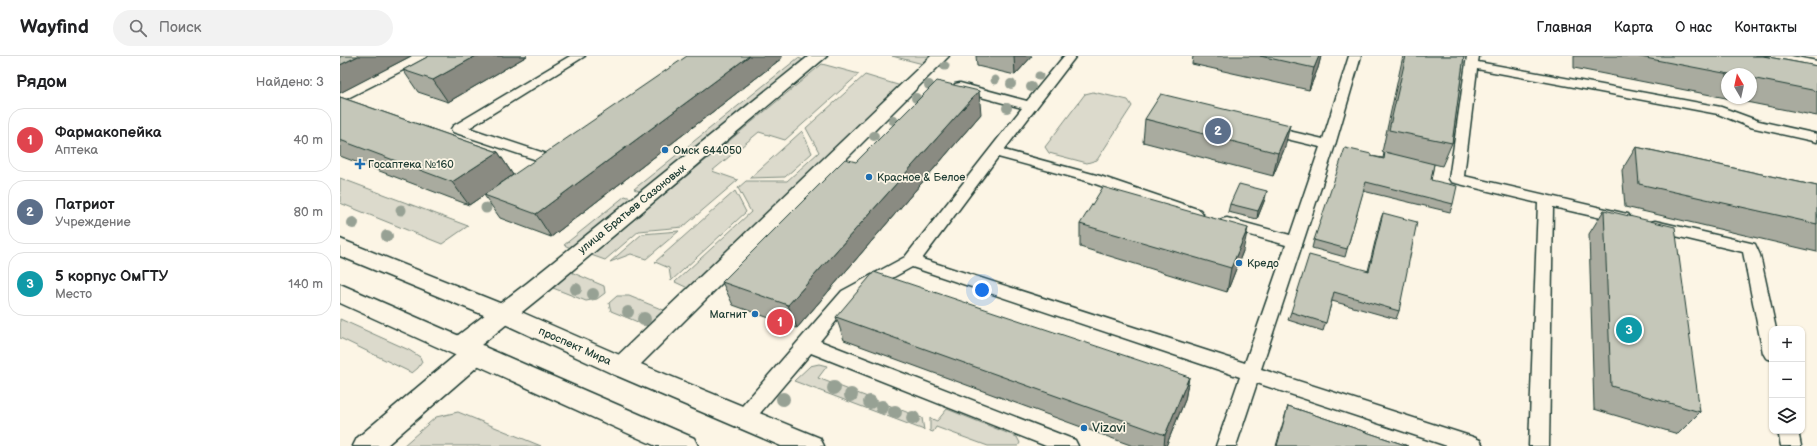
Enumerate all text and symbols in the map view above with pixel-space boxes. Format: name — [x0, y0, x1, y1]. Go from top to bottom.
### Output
search box — [113, 10, 393, 46]
text: Wayfind — [20, 16, 89, 39]
icon: search — [127, 17, 149, 39]
text: Поиск — [159, 18, 202, 37]
text: Главная — [1537, 19, 1592, 36]
text: Карта — [1614, 19, 1653, 36]
text: О нас — [1675, 19, 1712, 36]
text: Контакты — [1734, 19, 1797, 36]
north arrow — [1721, 68, 1757, 104]
text: Рядом — [16, 72, 67, 92]
text: Найдено: 3 — [256, 74, 324, 90]
pin: 2 — [1205, 116, 1231, 146]
text: Фармакопейка — [55, 123, 162, 142]
text: 1 — [27, 132, 33, 148]
text: 40 m — [293, 132, 323, 148]
text: Аптека — [55, 142, 98, 158]
place label: Омск 644050 — [673, 144, 742, 157]
marker: Омск 644050 — [660, 145, 670, 155]
place label: Госаптека №160 — [368, 158, 454, 171]
marker: Госаптека №160 — [355, 159, 365, 169]
street label: улица Братьев Сазоновых — [576, 162, 688, 256]
place label: Красное & Белое — [877, 171, 965, 184]
marker: Красное & Белое — [864, 172, 874, 182]
text: Патриот — [55, 195, 115, 214]
text: 2 — [26, 204, 34, 220]
text: 80 m — [294, 204, 323, 220]
text: Учреждение — [55, 214, 131, 230]
place label: Кредо — [1247, 257, 1279, 270]
marker: Кредо — [1234, 258, 1244, 268]
text: 5 корпус ОмГТУ — [55, 267, 168, 286]
text: 3 — [26, 276, 34, 292]
text: 140 m — [288, 276, 323, 292]
your location — [972, 280, 992, 300]
text: Место — [55, 286, 92, 302]
pin: 1 — [767, 307, 793, 337]
place label: Магнит — [710, 308, 747, 321]
marker: Магнит — [750, 309, 760, 319]
pin: 3 — [1616, 315, 1642, 345]
street label: проспект Мира — [537, 324, 614, 368]
map controls — [1769, 326, 1805, 434]
button: + — [1769, 326, 1805, 362]
button: − — [1769, 362, 1805, 398]
button: layers — [1769, 398, 1805, 434]
place label: Vizavi — [1092, 420, 1126, 436]
marker: Vizavi — [1079, 423, 1089, 433]

